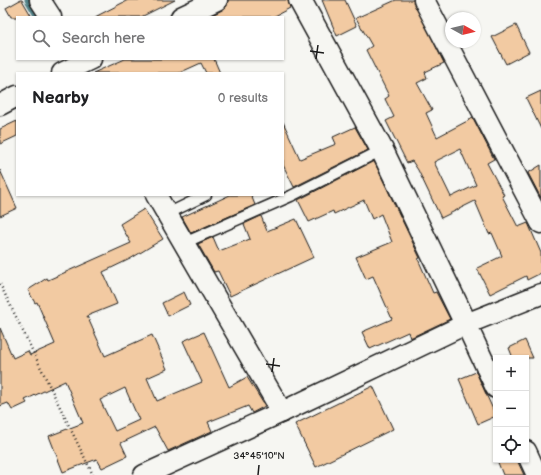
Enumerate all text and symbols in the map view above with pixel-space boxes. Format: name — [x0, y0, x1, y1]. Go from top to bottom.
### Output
north arrow — [445, 12, 481, 48]
search box — [16, 16, 284, 60]
icon: search — [30, 27, 52, 49]
text: Search here — [62, 29, 145, 48]
text: Nearby — [32, 88, 89, 108]
text: 0 results — [218, 90, 268, 106]
map controls — [493, 355, 529, 463]
button: + — [493, 355, 529, 391]
button: − — [493, 391, 529, 427]
button: locate — [493, 427, 529, 463]
text: 34°45'10"N — [233, 450, 285, 462]

